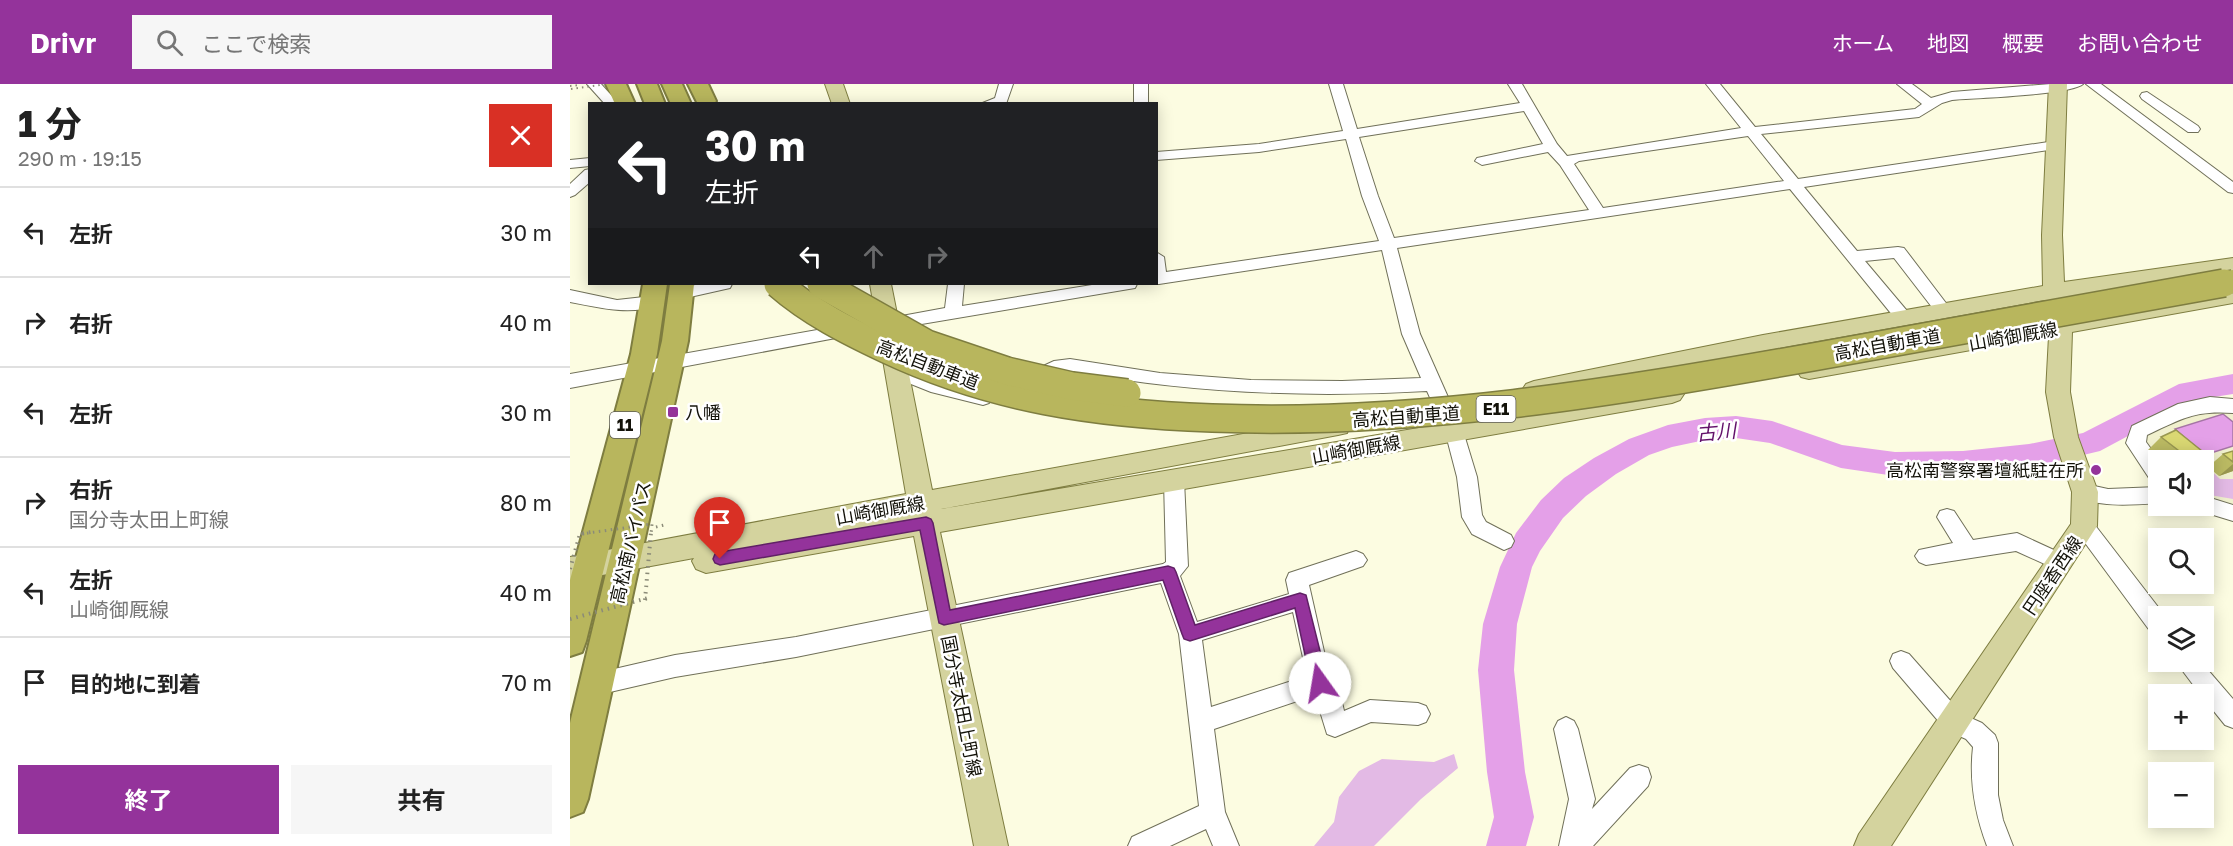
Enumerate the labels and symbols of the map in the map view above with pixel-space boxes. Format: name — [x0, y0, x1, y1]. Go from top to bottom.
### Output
street label: 山崎御厩線 — [1967, 317, 2059, 355]
street label: 高松自動車道 — [1832, 324, 1942, 364]
street label: 高松自動車道 — [874, 334, 982, 394]
road number: E11 — [1476, 396, 1516, 422]
place label: 八幡 — [685, 401, 721, 423]
street label: 高松自動車道 — [1351, 401, 1461, 431]
marker: 八幡 — [666, 405, 680, 419]
road number: 11 — [610, 412, 640, 438]
water label: 古川 — [1695, 417, 1739, 445]
street label: 山崎御厩線 — [1310, 430, 1402, 468]
place label: 高松南警察署壇紙駐在所 — [1886, 459, 2084, 481]
marker: 高松南警察署壇紙駐在所 — [2089, 463, 2103, 477]
street label: 高松南バイパス — [605, 478, 655, 606]
street label: 山崎御厩線 — [834, 491, 926, 529]
pin — [694, 497, 745, 559]
street label: 円座香西線 — [2018, 532, 2086, 618]
street label: 国分寺太田上町線 — [937, 633, 987, 779]
position arrow — [1288, 651, 1352, 715]

